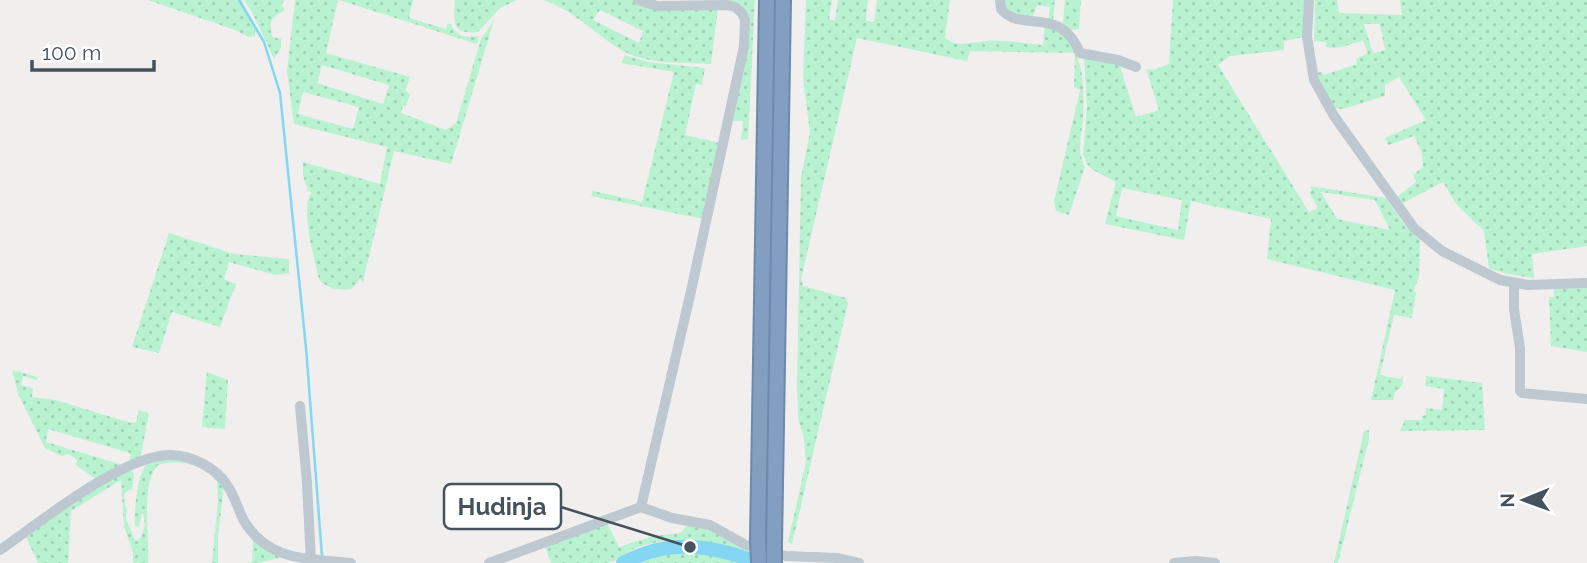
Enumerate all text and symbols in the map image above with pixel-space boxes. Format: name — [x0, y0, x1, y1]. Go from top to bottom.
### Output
scale bar — [32, 28, 154, 72]
text: 100 m — [42, 40, 101, 65]
north arrow — [1489, 465, 1559, 535]
callout: Hudinja — [444, 484, 561, 529]
text: Hudinja — [458, 492, 547, 521]
text: N — [1496, 493, 1518, 508]

